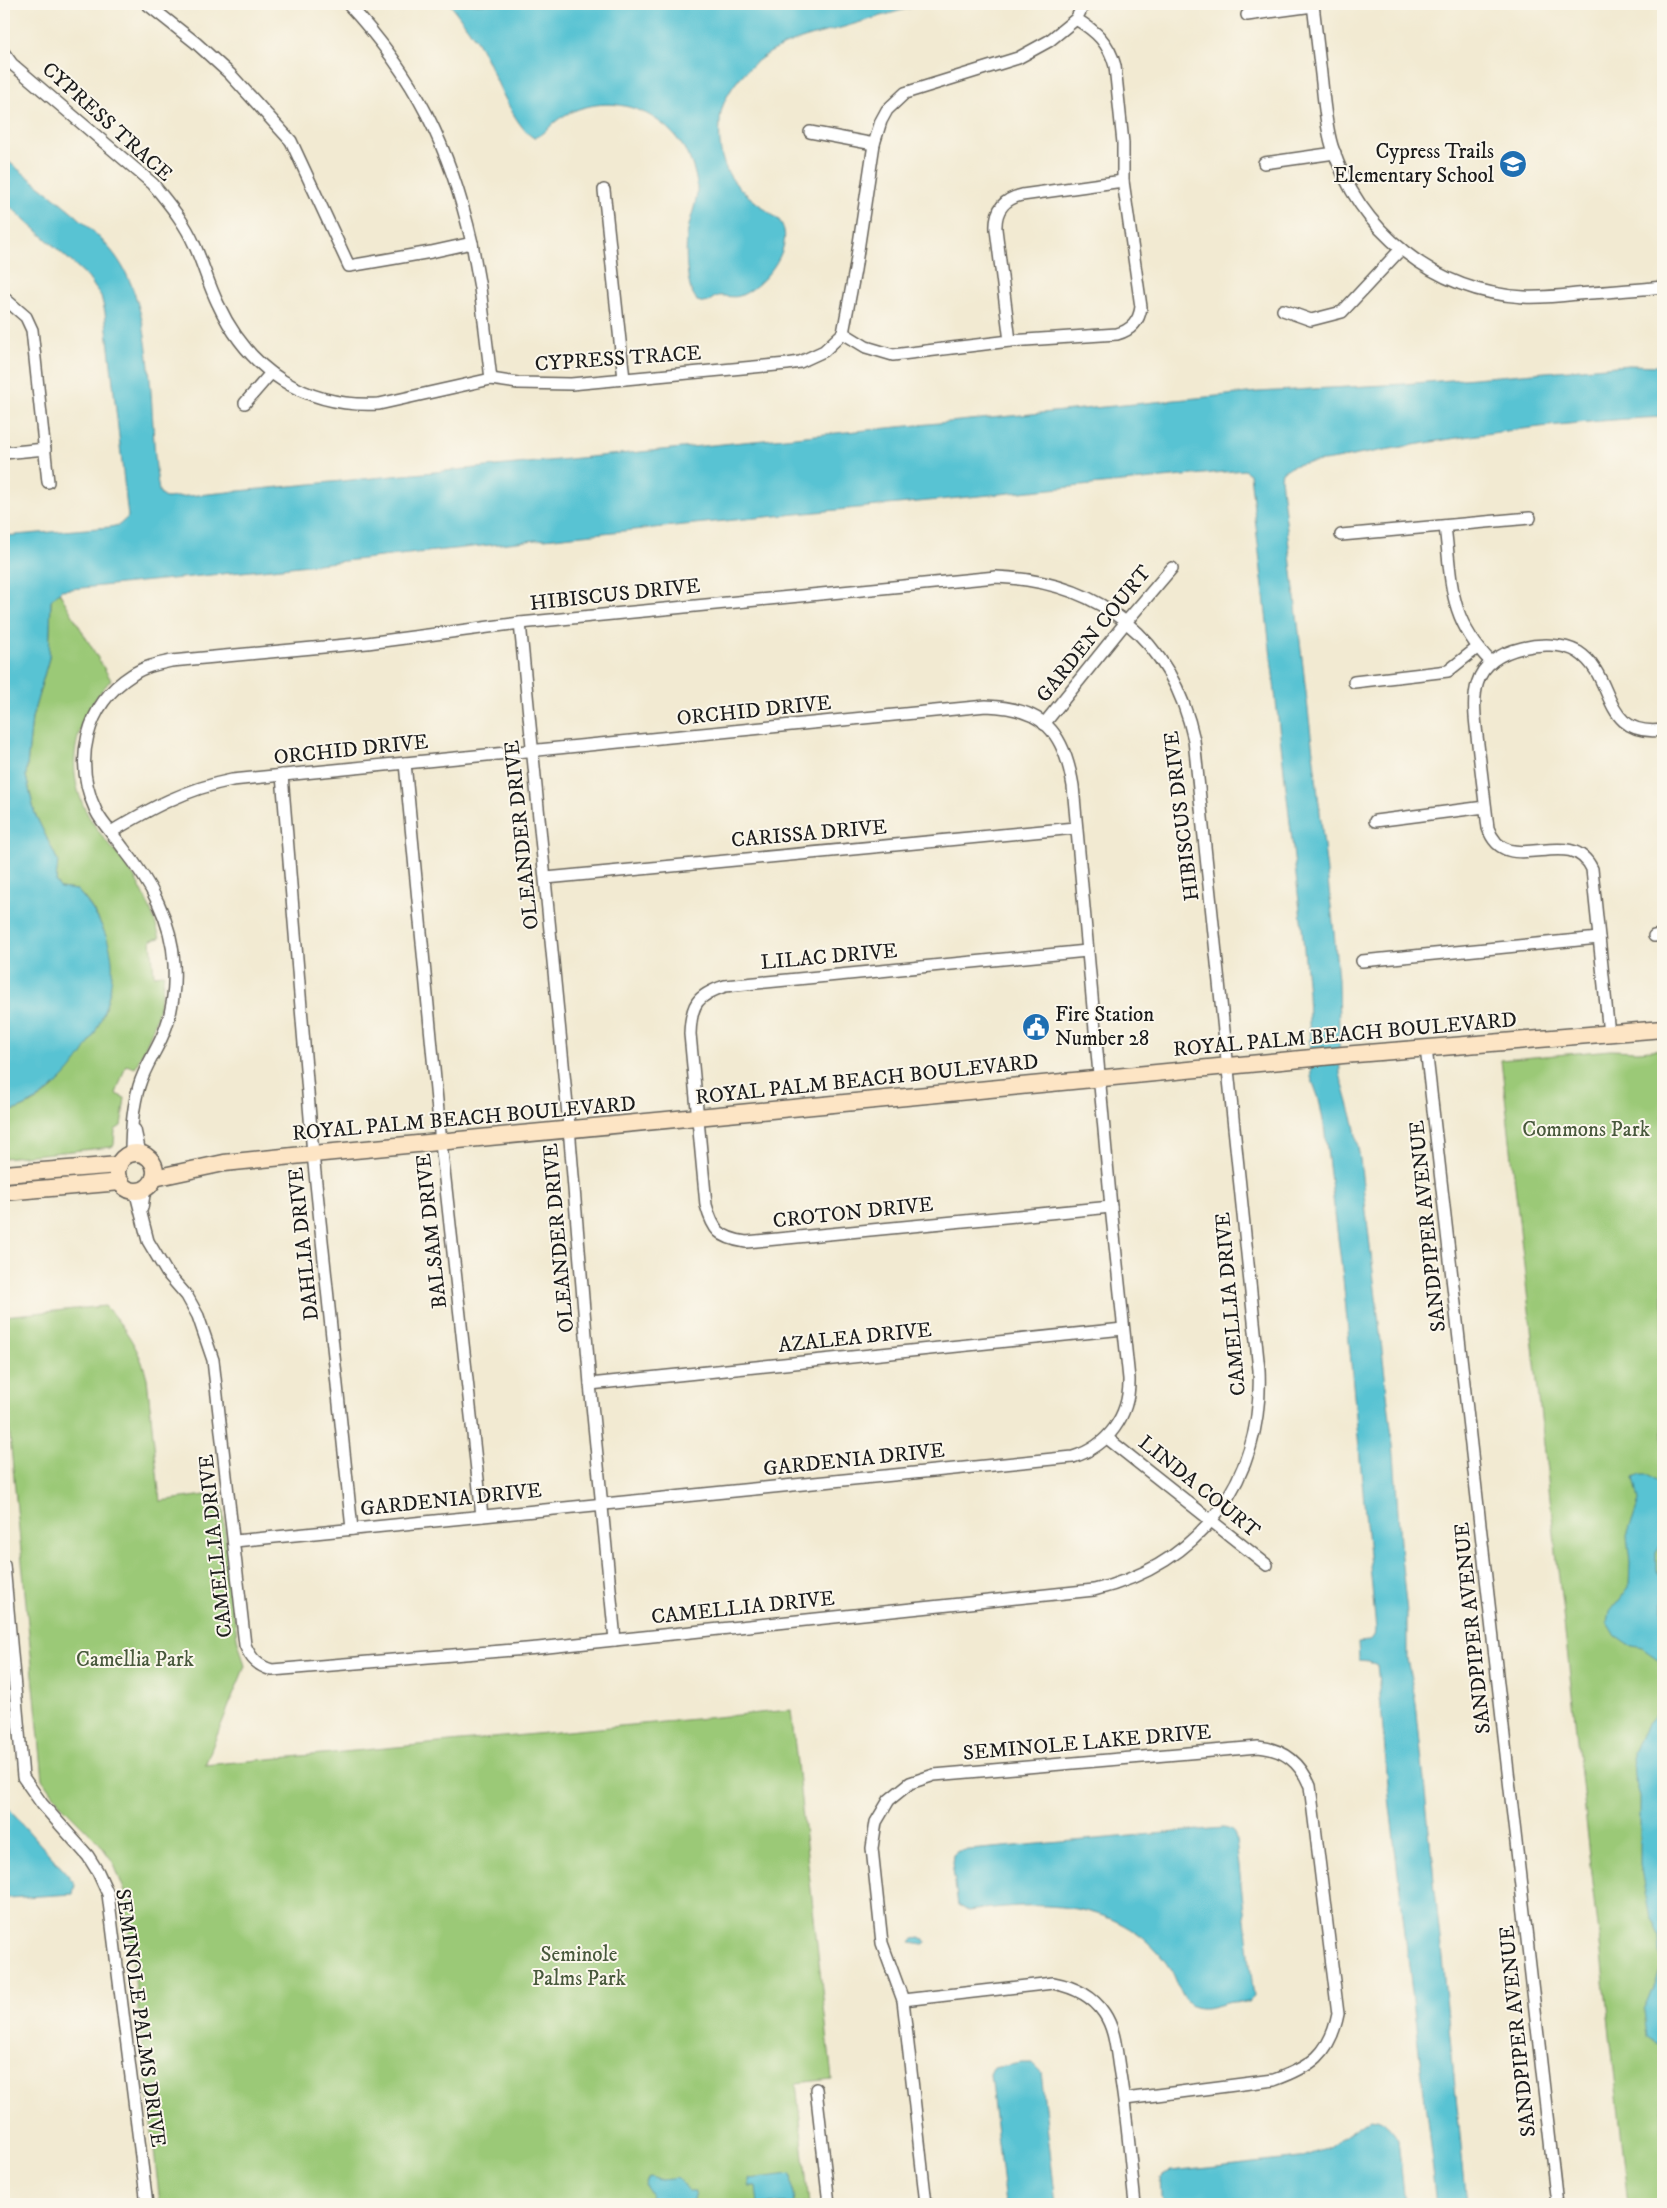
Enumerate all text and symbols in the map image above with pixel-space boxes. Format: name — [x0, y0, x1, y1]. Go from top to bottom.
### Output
street label: CYPRESS TRACE — [36, 57, 178, 188]
place label: Cypress Trails Elementary School — [1333, 139, 1495, 189]
school or university icon: Cypress Trails Elementary School — [1498, 149, 1528, 179]
street label: CYPRESS TRACE — [534, 340, 702, 378]
street label: GARDEN COURT — [1031, 560, 1157, 708]
street label: HIBISCUS DRIVE — [529, 573, 702, 617]
street label: ORCHID DRIVE — [676, 690, 833, 732]
street label: ORCHID DRIVE — [273, 729, 430, 771]
street label: HIBISCUS DRIVE — [1159, 729, 1205, 903]
street label: OLEANDER DRIVE — [499, 739, 545, 931]
street label: CARISSA DRIVE — [730, 814, 888, 854]
street label: LILAC DRIVE — [760, 938, 899, 976]
place label: Fire Station Number 28 — [1055, 1002, 1154, 1052]
street label: ROYAL PALM BEACH BOULEVARD — [1172, 1007, 1518, 1063]
public building icon: Fire Station Number 28 — [1021, 1012, 1051, 1042]
street label: ROYAL PALM BEACH BOULEVARD — [694, 1049, 1040, 1111]
street label: ROYAL PALM BEACH BOULEVARD — [291, 1091, 637, 1147]
park label: Commons Park — [1522, 1117, 1650, 1143]
street label: SANDPIPER AVENUE — [1404, 1119, 1452, 1333]
street label: OLEANDER DRIVE — [538, 1142, 580, 1334]
street label: BALSAM DRIVE — [411, 1152, 453, 1310]
street label: DAHLIA DRIVE — [283, 1166, 325, 1322]
street label: CROTON DRIVE — [772, 1192, 935, 1234]
street label: CAMELLIA DRIVE — [1210, 1211, 1252, 1397]
street label: AZALEA DRIVE — [777, 1317, 933, 1359]
street label: LINDA COURT — [1133, 1430, 1265, 1544]
street label: GARDENIA DRIVE — [762, 1438, 946, 1482]
street label: CAMELLIA DRIVE — [193, 1453, 239, 1639]
street label: GARDENIA DRIVE — [359, 1478, 543, 1522]
street label: SANDPIPER AVENUE — [1449, 1521, 1497, 1735]
street label: CAMELLIA DRIVE — [650, 1585, 836, 1631]
park label: Camellia Park — [76, 1647, 195, 1673]
street label: SEMINOLE LAKE DRIVE — [962, 1719, 1212, 1767]
street label: SEMINOLE PALMS DRIVE — [109, 1887, 171, 2149]
street label: SANDPIPER AVENUE — [1494, 1924, 1542, 2138]
park label: Seminole Palms Park — [532, 1942, 627, 1992]

